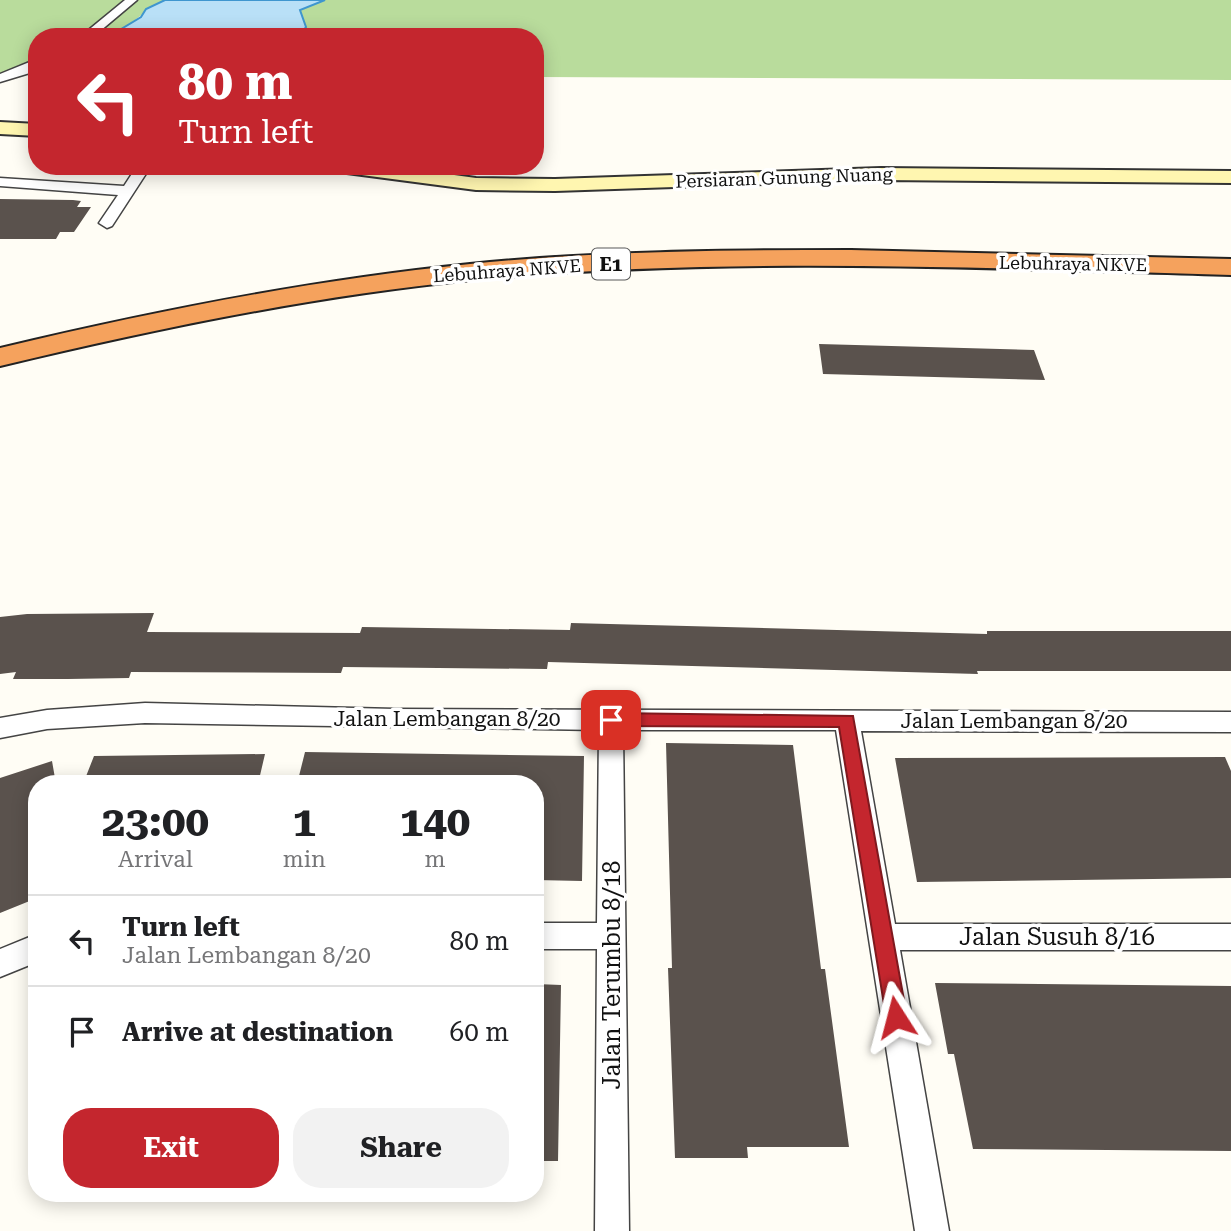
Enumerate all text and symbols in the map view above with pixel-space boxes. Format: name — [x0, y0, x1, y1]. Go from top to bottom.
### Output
text: 80 m — [178, 54, 293, 111]
icon: left — [63, 56, 154, 147]
text: Turn left — [178, 113, 313, 151]
street label: Persiaran Gunung Nuang — [675, 163, 894, 192]
road number: E1 — [592, 248, 630, 280]
street label: Lebuhraya NKVE — [999, 252, 1147, 275]
street label: Lebuhraya NKVE — [432, 255, 582, 286]
pin — [581, 690, 641, 750]
icon: arrive — [592, 701, 630, 739]
street label: Jalan Lembangan 8/20 — [333, 707, 561, 731]
street label: Jalan Lembangan 8/20 — [900, 709, 1128, 733]
text: 23:00 — [102, 797, 209, 846]
text: 1 — [293, 797, 316, 846]
text: 140 — [400, 797, 470, 846]
text: Arrival — [118, 846, 193, 873]
text: min — [283, 846, 326, 873]
text: m — [424, 846, 445, 873]
street label: Jalan Terumbu 8/18 — [598, 861, 626, 1089]
text: Turn left — [122, 912, 240, 942]
icon: left — [63, 922, 101, 960]
street label: Jalan Susuh 8/16 — [959, 923, 1155, 951]
text: 80 m — [450, 926, 509, 956]
text: Jalan Lembangan 8/20 — [122, 942, 371, 969]
position arrow — [859, 980, 933, 1054]
icon: arrive — [63, 1013, 101, 1051]
text: Arrive at destination — [122, 1017, 393, 1047]
text: 60 m — [450, 1017, 509, 1047]
button: Exit — [63, 1108, 279, 1188]
button: Share — [293, 1108, 509, 1188]

